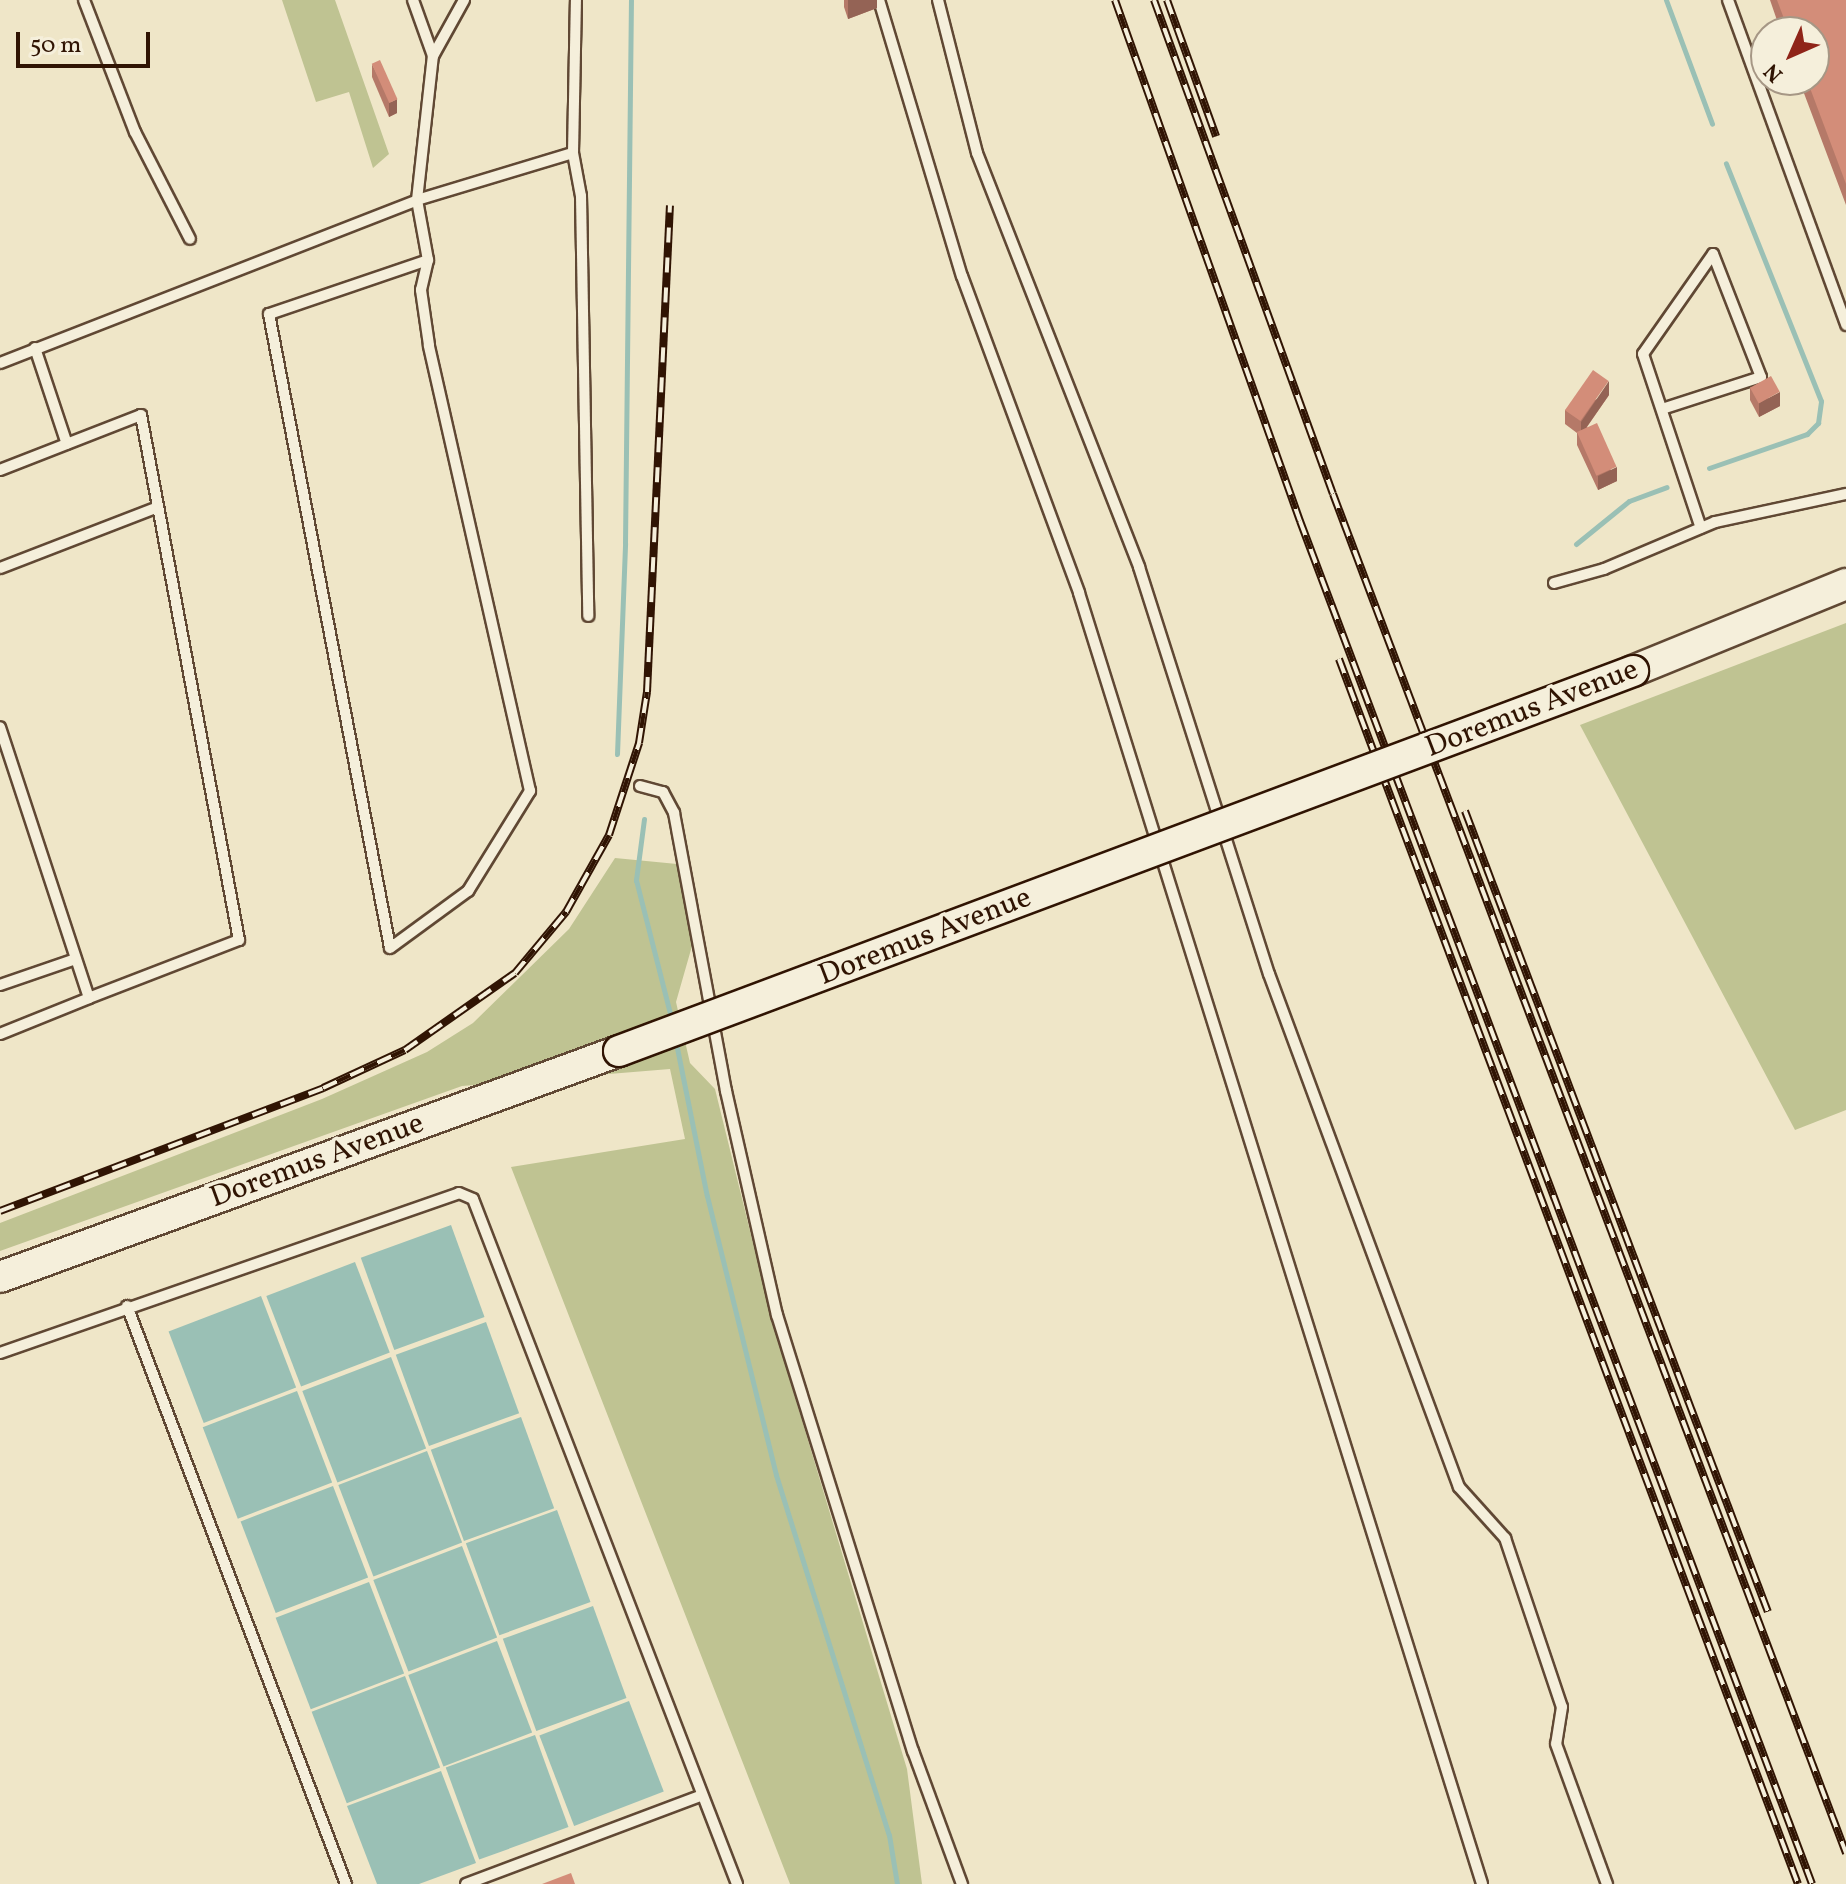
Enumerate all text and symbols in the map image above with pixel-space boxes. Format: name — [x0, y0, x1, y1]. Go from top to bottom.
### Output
scale bar — [20, 16, 154, 66]
north arrow — [1750, 16, 1830, 96]
text: 50 m — [30, 29, 82, 63]
text: N — [1757, 55, 1791, 89]
street label: Doremus Avenue — [1420, 652, 1644, 766]
street label: Doremus Avenue — [813, 880, 1037, 994]
street label: Doremus Avenue — [205, 1106, 429, 1216]

